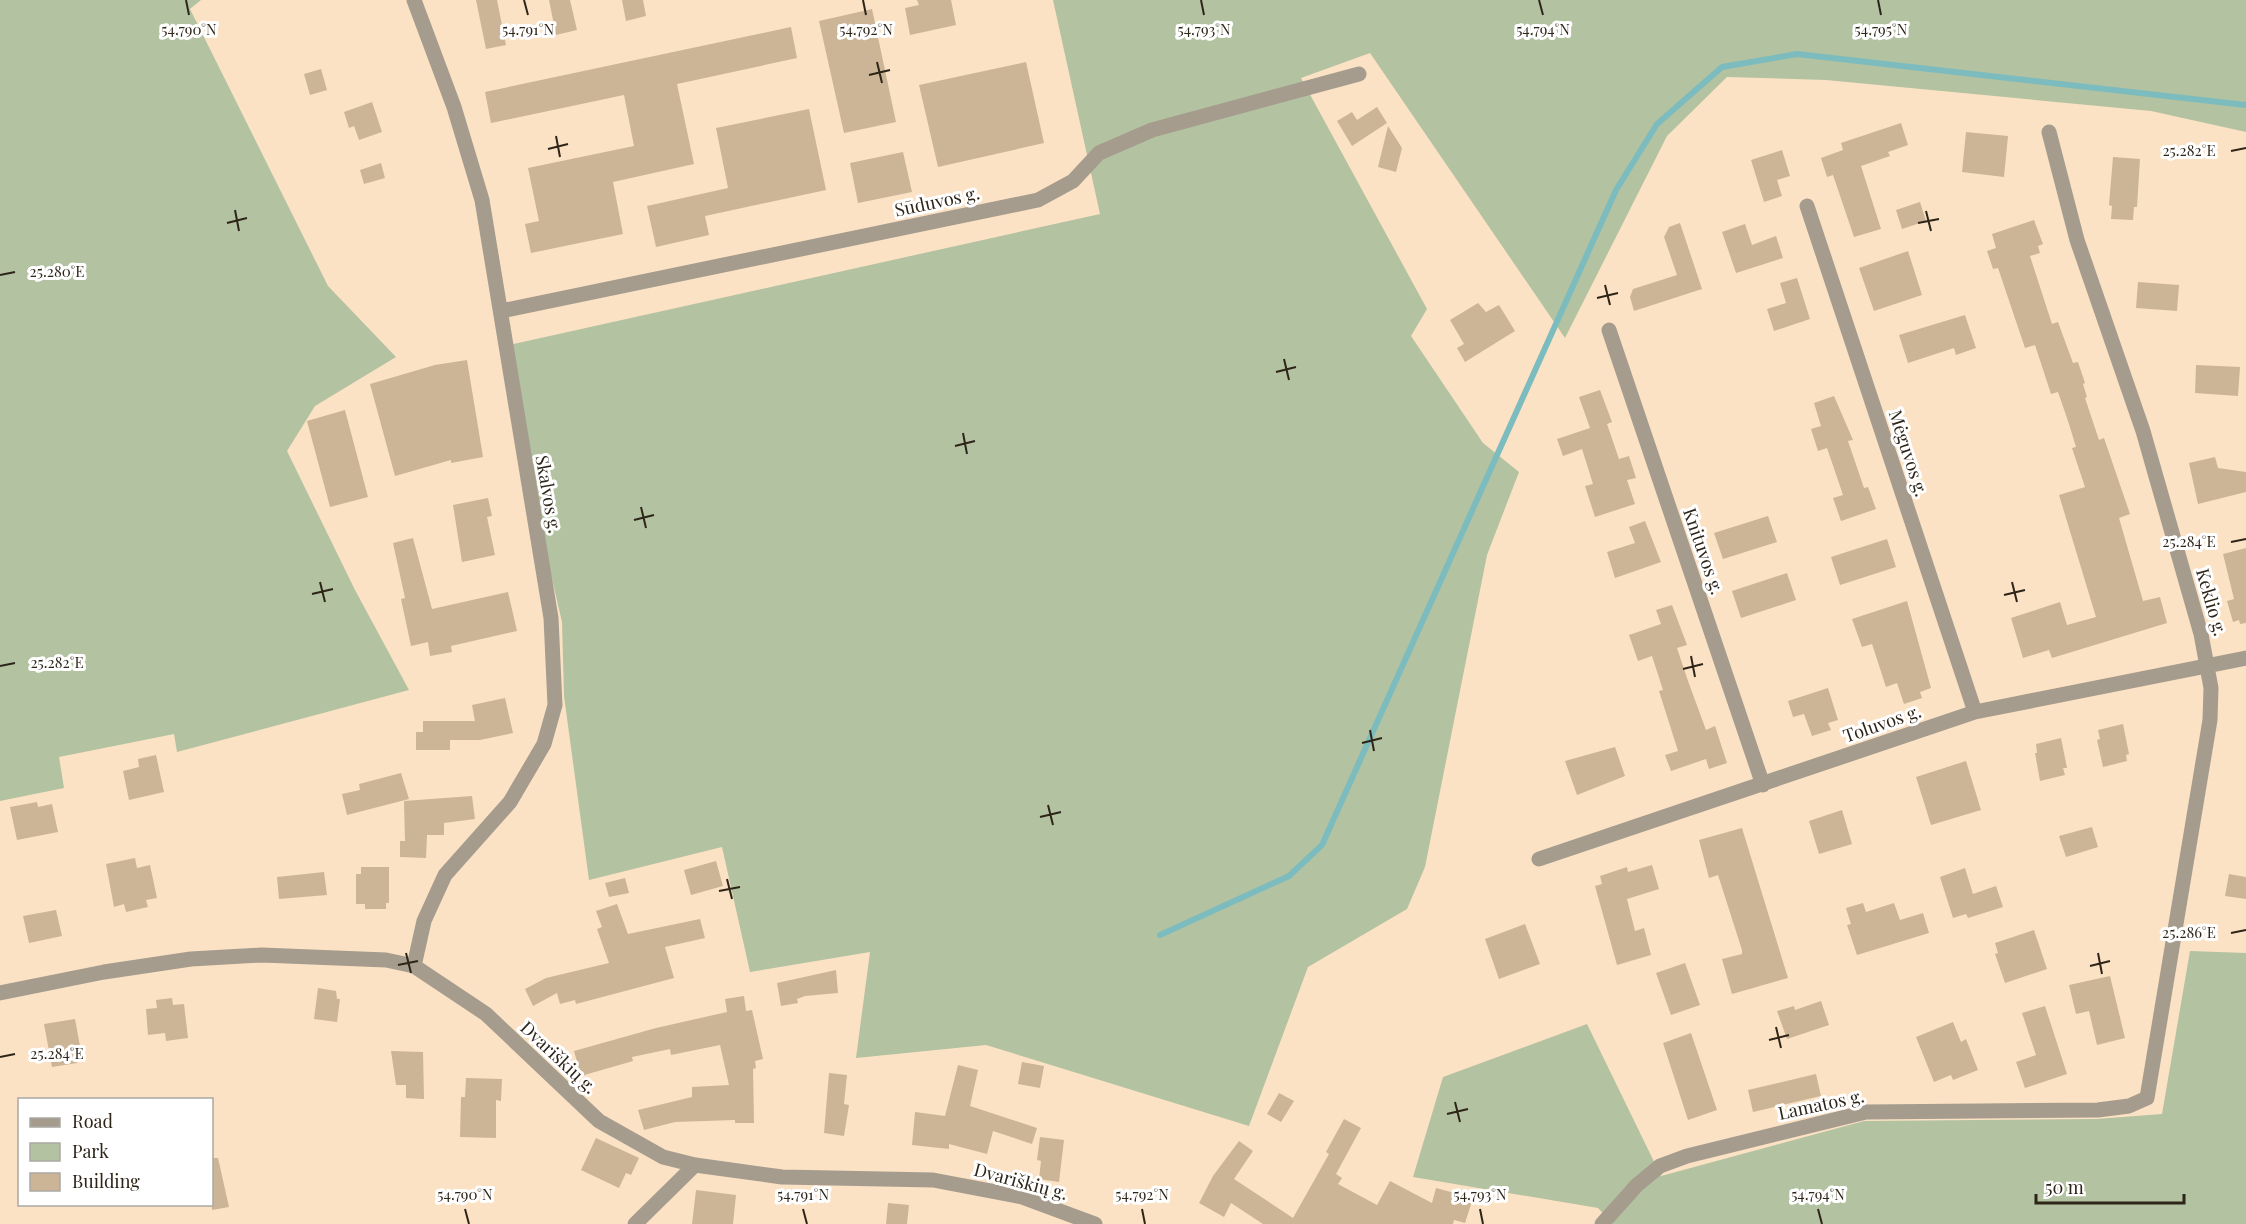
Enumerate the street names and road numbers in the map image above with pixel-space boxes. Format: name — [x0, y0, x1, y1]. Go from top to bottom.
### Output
street label: Sūduvos g. — [892, 180, 982, 222]
street label: Mėguvos g. — [1884, 407, 1934, 499]
street label: Skalvos g. — [530, 453, 568, 535]
street label: Knituvos g. — [1678, 505, 1730, 597]
street label: Keklio g. — [2191, 565, 2233, 639]
street label: Toluvos g. — [1840, 699, 1924, 747]
street label: Dvariškių g. — [516, 1015, 602, 1099]
street label: Lamatos g. — [1776, 1083, 1866, 1125]
street label: Dvariškių g. — [971, 1157, 1071, 1205]

